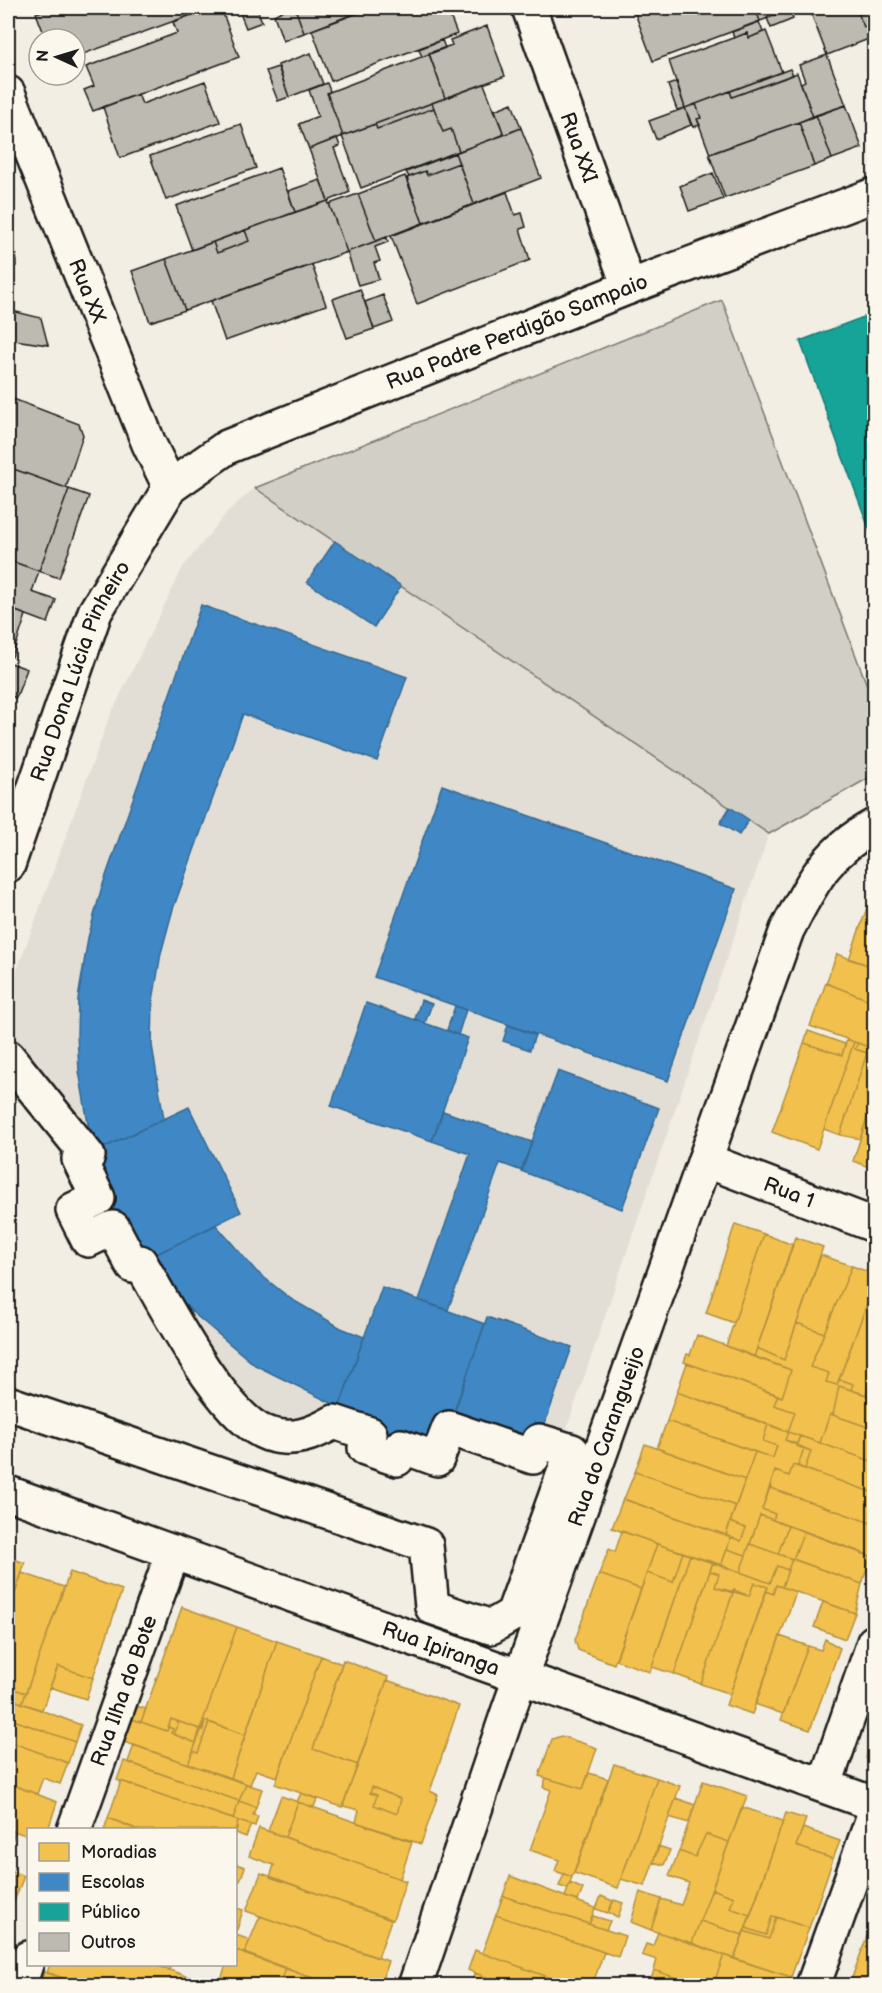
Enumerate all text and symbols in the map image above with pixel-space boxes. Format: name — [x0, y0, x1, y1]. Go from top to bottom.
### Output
north arrow — [27, 27, 87, 87]
text: N — [34, 49, 53, 63]
street label: Rua XXI — [554, 109, 603, 186]
street label: Rua XX — [63, 255, 111, 327]
street label: Rua Padre Perdigão Sampaio — [383, 269, 651, 395]
street label: Rua Dona Lúcia Pinheiro — [26, 557, 136, 785]
street label: Rua 1 — [760, 1172, 818, 1214]
street label: Rua do Carangueijo — [563, 1343, 650, 1530]
street label: Rua Ilha do Bote — [86, 1612, 163, 1770]
street label: Rua Ipiranga — [379, 1616, 503, 1681]
legend — [27, 1828, 237, 1966]
text: Moradias — [81, 1842, 157, 1863]
text: Escolas — [81, 1872, 145, 1893]
text: Público — [81, 1902, 140, 1923]
text: Outros — [81, 1932, 136, 1953]

